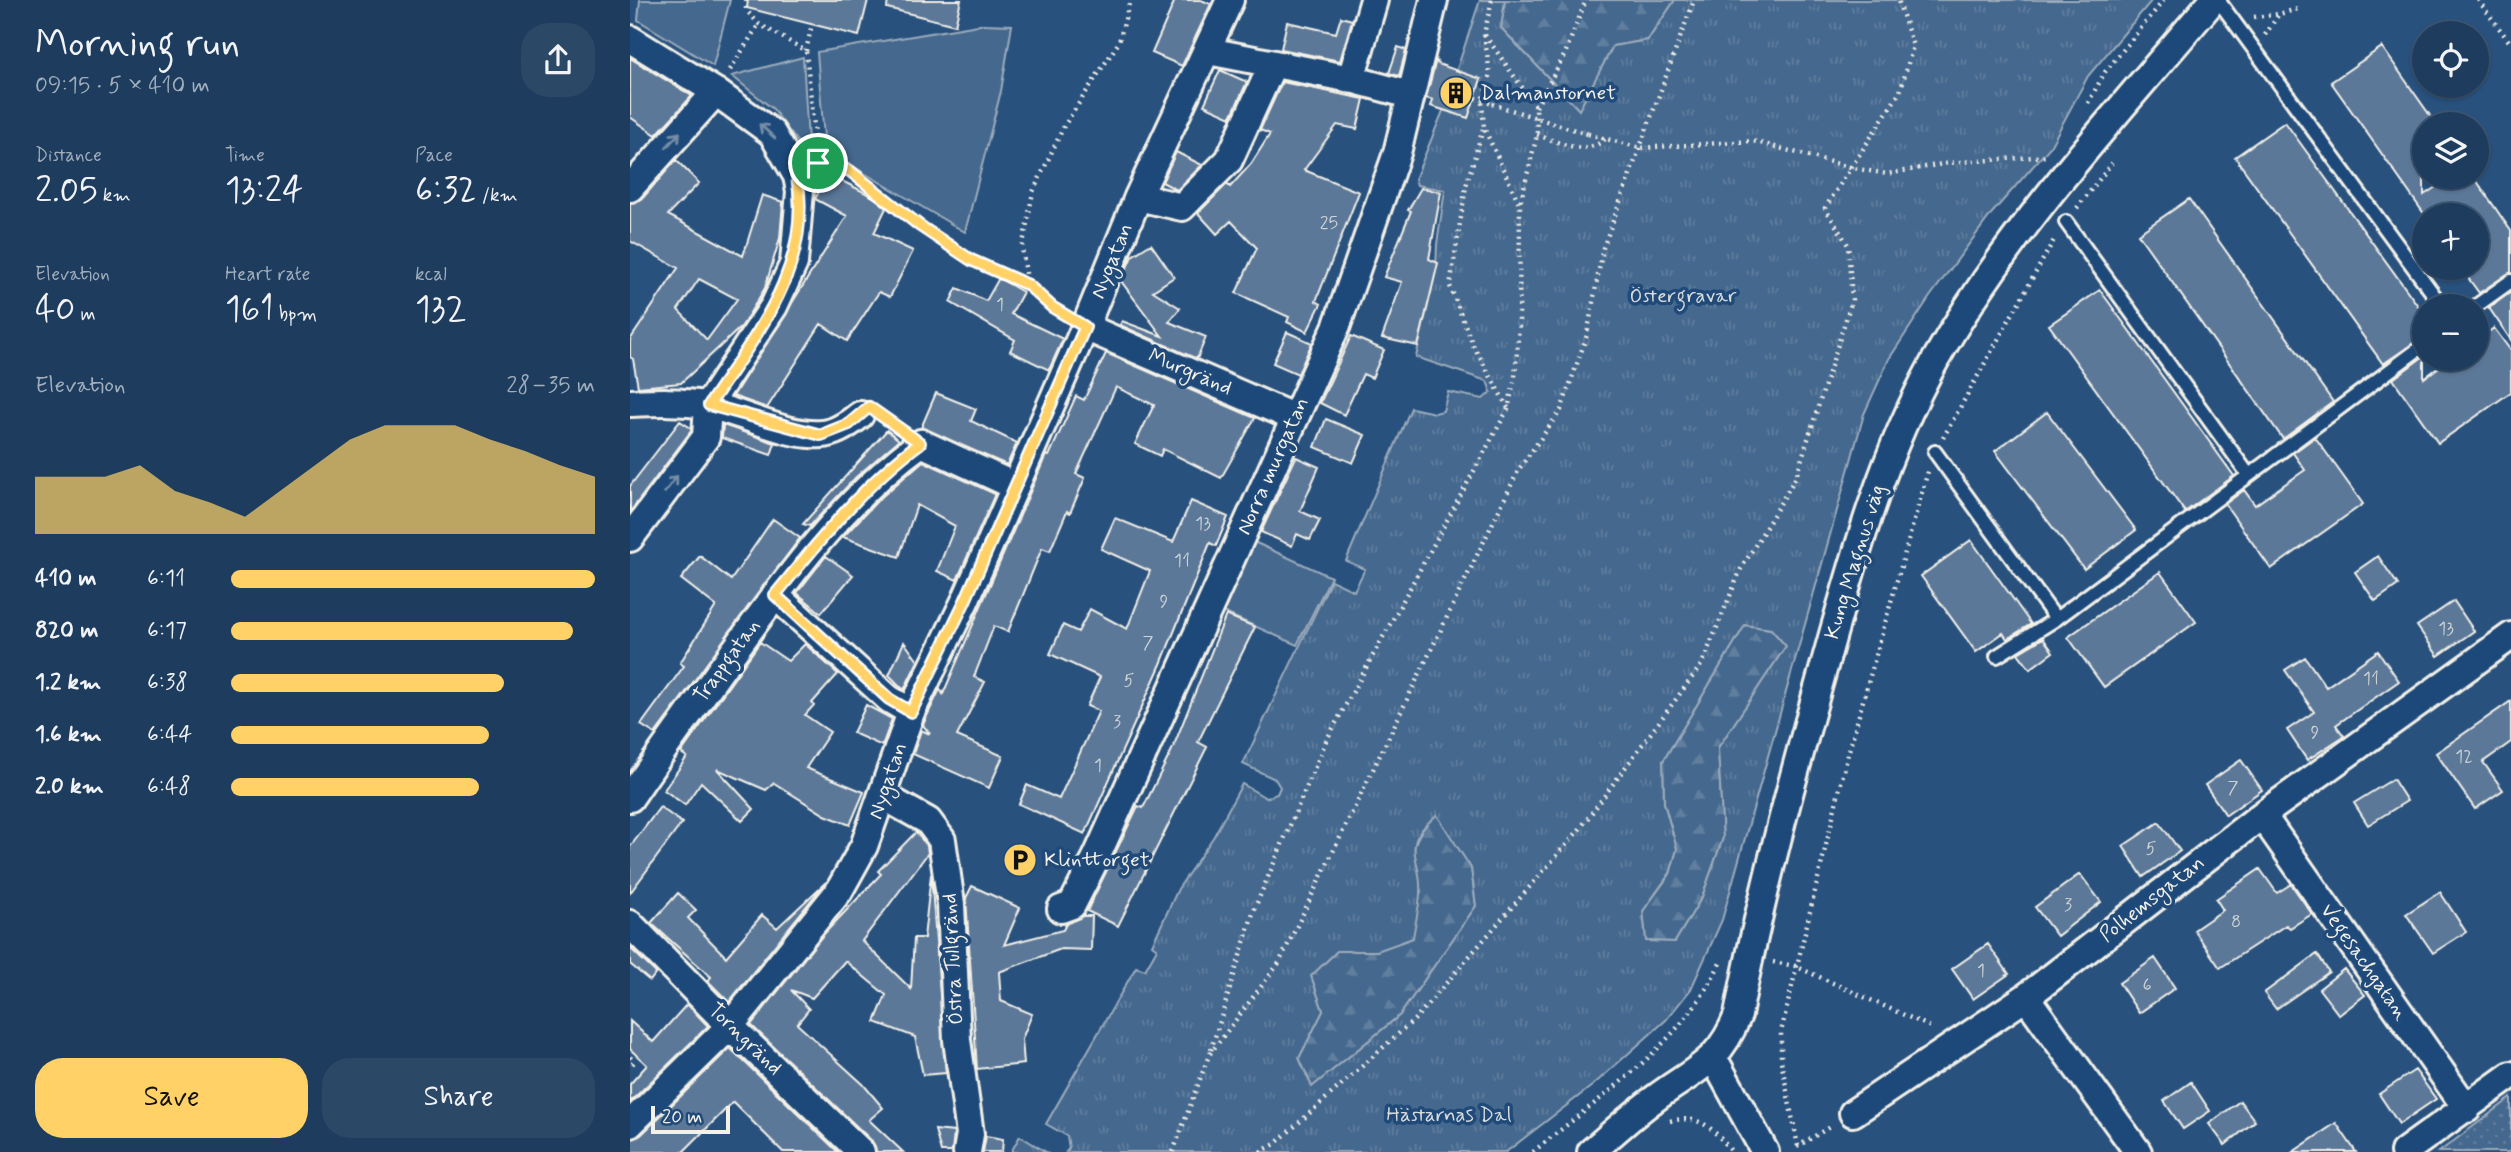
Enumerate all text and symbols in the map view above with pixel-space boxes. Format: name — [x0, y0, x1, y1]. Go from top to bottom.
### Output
text: Morning run — [35, 20, 240, 69]
map controls — [2412, 21, 2489, 371]
button: locate — [2412, 21, 2489, 98]
button: share — [521, 23, 595, 97]
text: 09:15 · 5 × 410 m — [35, 71, 210, 101]
building icon: Dalmanstornet — [1437, 74, 1475, 112]
place label: Dalmanstornet — [1480, 79, 1616, 107]
button: layers — [2412, 112, 2489, 189]
one-way arrow — [758, 123, 776, 139]
one-way arrow — [665, 131, 681, 149]
pin — [788, 133, 848, 193]
text: Distance — [35, 143, 102, 168]
text: Time — [225, 143, 265, 168]
text: Pace — [415, 143, 453, 168]
icon: arrive — [799, 144, 837, 182]
text: 2.05 — [35, 168, 98, 214]
text: 13:24 — [225, 168, 303, 214]
text: 6:32 — [415, 168, 477, 214]
text: km — [98, 183, 131, 208]
text: /km — [477, 183, 518, 208]
button: + — [2412, 203, 2489, 280]
house number: 25 — [1320, 211, 1338, 235]
street label: Nygatan — [1084, 219, 1141, 303]
text: Elevation — [35, 262, 110, 287]
text: Heart rate — [225, 262, 310, 287]
text: kcal — [415, 262, 447, 287]
park label: Östergravar — [1630, 282, 1737, 312]
text: 40 — [35, 287, 75, 333]
text: 161 — [225, 287, 274, 333]
text: 132 — [415, 287, 466, 333]
house number: 1 — [996, 293, 1004, 317]
button: − — [2412, 294, 2489, 371]
text: m — [75, 302, 96, 327]
text: bpm — [274, 302, 317, 327]
street label: Murgränd — [1143, 342, 1236, 403]
text: Elevation — [35, 371, 126, 401]
text: 28–35 m — [506, 371, 595, 401]
street label: Norra murgatan — [1230, 393, 1317, 540]
one-way arrow — [663, 474, 678, 493]
street label: Kung Magnus väg — [1818, 481, 1894, 643]
house number: 13 — [1195, 512, 1211, 536]
house number: 11 — [1174, 549, 1190, 573]
text: 410 m — [35, 564, 97, 594]
text: 6:11 — [147, 564, 185, 594]
house number: 9 — [1160, 590, 1169, 614]
street label: Trappgatan — [687, 613, 769, 710]
text: 820 m — [35, 616, 98, 646]
text: 6:17 — [147, 616, 187, 646]
house number: 13 — [2438, 617, 2454, 641]
house number: 7 — [1143, 631, 1154, 655]
house number: 11 — [2363, 667, 2379, 691]
text: 1.2 km — [35, 668, 101, 698]
text: 6:38 — [147, 668, 188, 698]
house number: 5 — [1124, 669, 1135, 693]
house number: 3 — [1113, 710, 1121, 734]
text: 1.6 km — [35, 720, 102, 750]
text: 6:44 — [147, 720, 192, 750]
house number: 9 — [2311, 721, 2320, 745]
street label: Nygatan — [862, 739, 915, 823]
house number: 12 — [2455, 745, 2473, 769]
house number: 1 — [1094, 754, 1102, 778]
text: 2.0 km — [35, 772, 104, 802]
text: 6:48 — [147, 772, 191, 802]
house number: 7 — [2228, 776, 2239, 800]
house number: 5 — [2146, 837, 2157, 861]
parking icon: Klinttorget — [1001, 841, 1039, 879]
place label: Klinttorget — [1044, 846, 1150, 876]
street label: Polhemsgatan — [2094, 849, 2211, 950]
street label: Östra Tullgränd — [936, 892, 972, 1026]
house number: 3 — [2064, 893, 2072, 917]
street label: Vegesachgatan — [2312, 898, 2415, 1028]
house number: 8 — [2231, 910, 2241, 934]
house number: 1 — [1977, 959, 1985, 983]
house number: 6 — [2142, 973, 2152, 997]
street label: Torngränd — [702, 996, 788, 1082]
button: Save — [35, 1058, 308, 1138]
button: Share — [322, 1058, 595, 1138]
park label: Hästarnas Dal — [1386, 1101, 1512, 1129]
scale bar — [651, 1103, 730, 1135]
text: 20 m — [662, 1105, 702, 1130]

